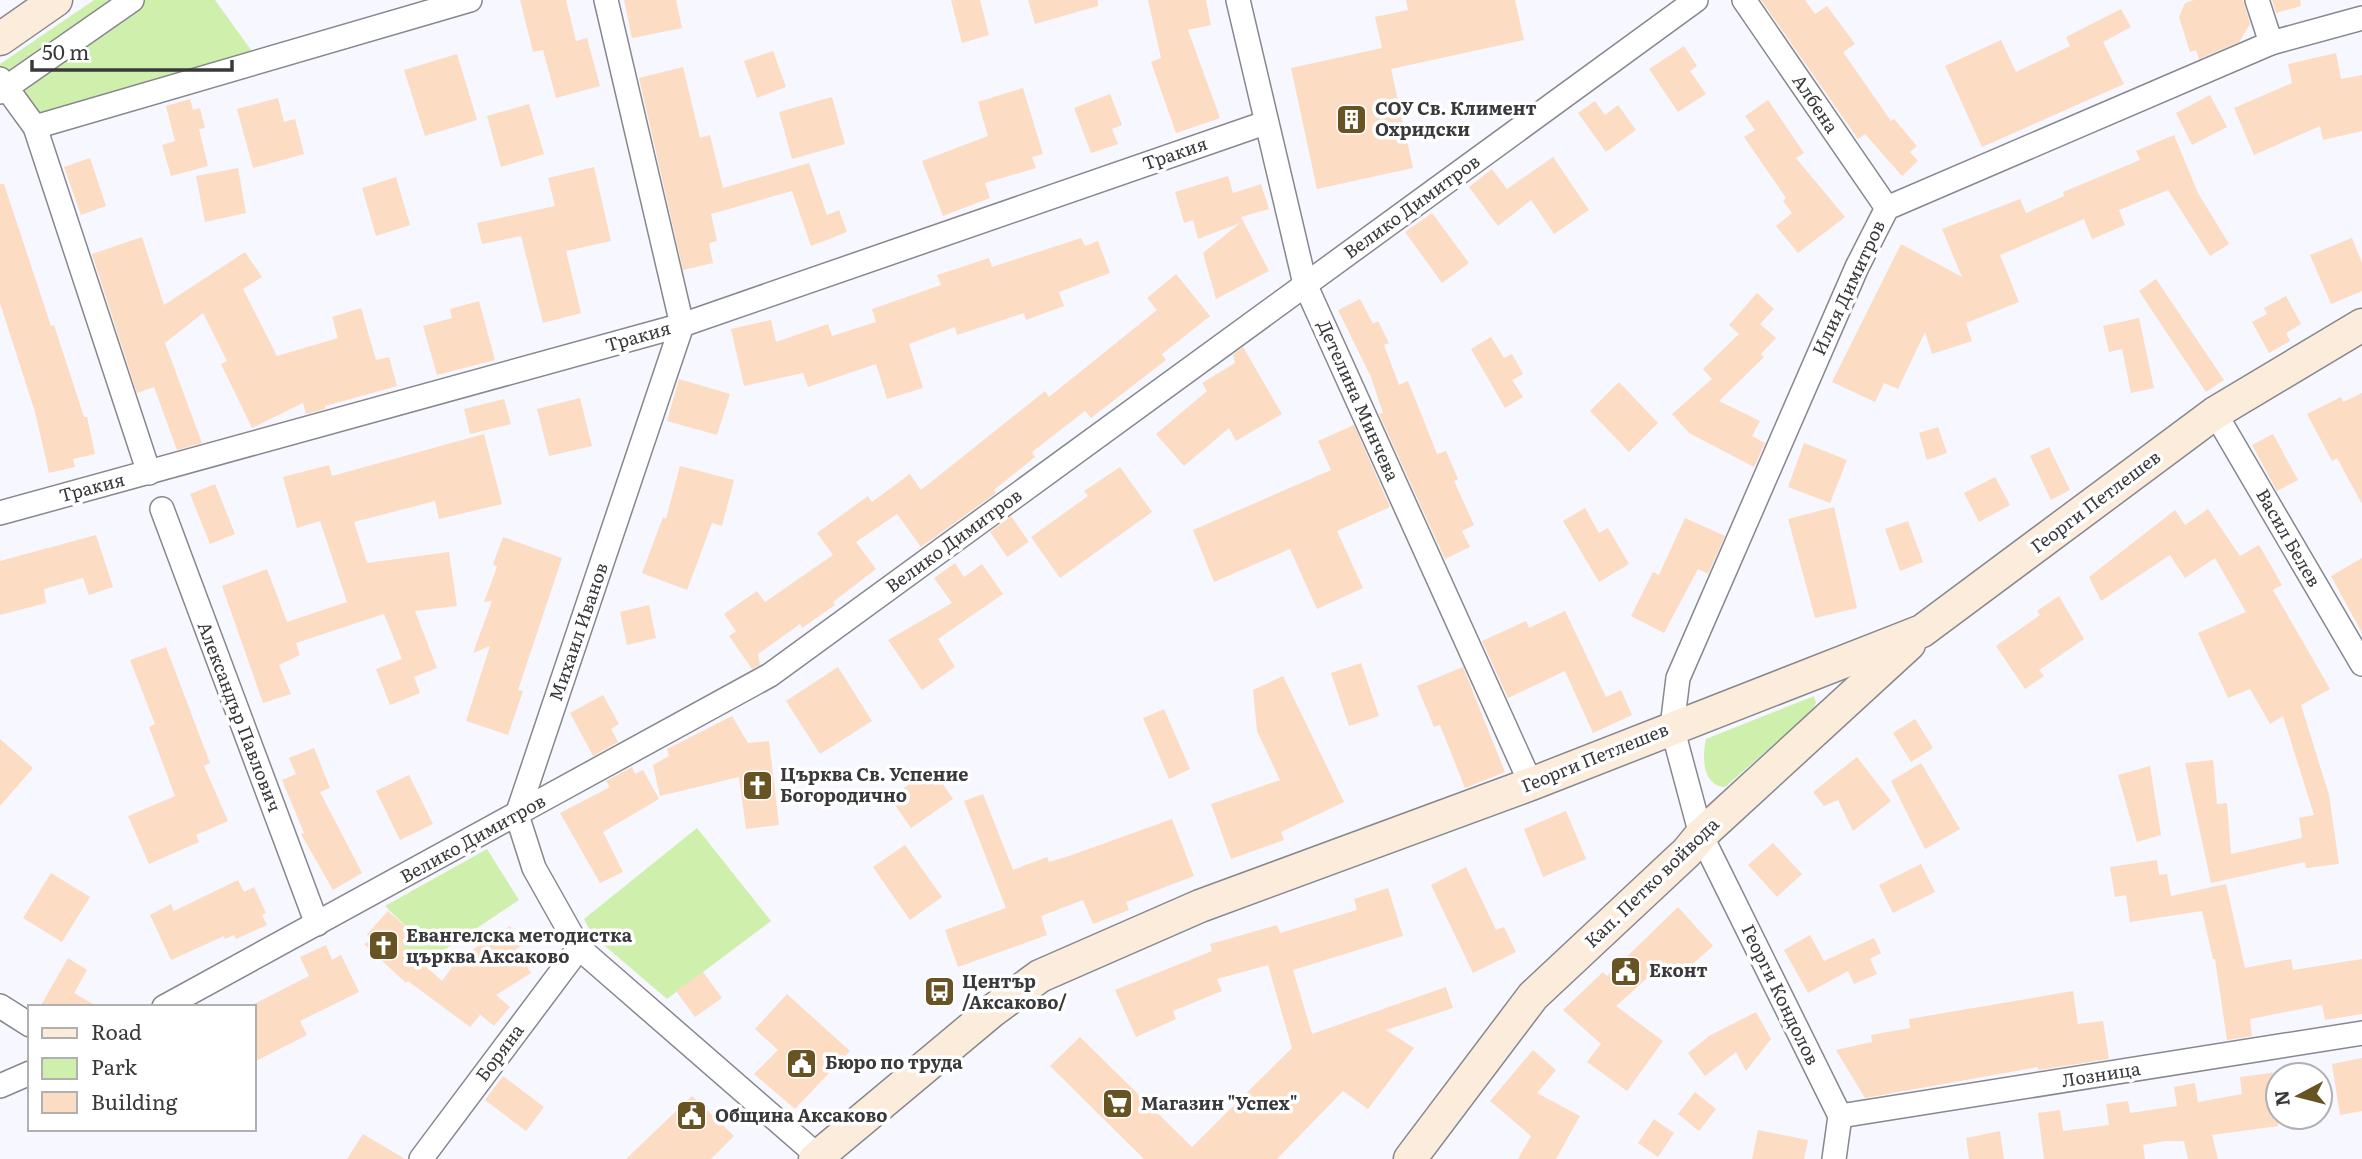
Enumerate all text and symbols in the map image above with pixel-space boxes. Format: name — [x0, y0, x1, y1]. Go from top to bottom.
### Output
scale bar — [32, 28, 231, 72]
text: 50 m — [42, 35, 89, 66]
street label: Албена — [1787, 68, 1846, 138]
place label: СОУ Св. Климент Охридски — [1375, 94, 1537, 142]
building icon: СОУ Св. Климент Охридски — [1335, 102, 1369, 136]
street label: Тракия — [1138, 129, 1211, 176]
street label: Велико Димитров — [1337, 147, 1485, 265]
street label: Илия Димитров — [1804, 215, 1891, 360]
street label: Тракия — [602, 313, 674, 358]
street label: Детелина Минчева — [1312, 315, 1407, 486]
street label: Георги Петлешев — [2024, 443, 2166, 559]
street label: Тракия — [56, 465, 128, 508]
street label: Велико Димитров — [879, 481, 1027, 599]
street label: Васил Белев — [2250, 483, 2328, 591]
street label: Михаил Иванов — [541, 558, 614, 705]
street label: Александър Павлович — [192, 617, 289, 816]
street label: Георги Петлешев — [1517, 715, 1672, 798]
place label: Църква Св. Успение Богородично — [780, 760, 968, 808]
church icon: Църква Св. Успение Богородично — [740, 768, 774, 802]
street label: Велико Димитров — [395, 786, 550, 889]
street label: Кап. Петко войвода — [1578, 810, 1725, 953]
street label: Георги Кондолов — [1736, 919, 1827, 1069]
place label: Евангелска методистка църква Аксаково — [406, 921, 633, 969]
church icon: Евангелска методистка църква Аксаково — [366, 929, 400, 963]
public building icon: Еконт — [1609, 954, 1643, 988]
place label: Еконт — [1649, 956, 1708, 983]
place label: Център /Аксаково/ — [962, 967, 1067, 1015]
bus stop icon: Център /Аксаково/ — [922, 975, 956, 1009]
legend — [28, 1005, 256, 1131]
text: Road — [91, 1015, 142, 1046]
street label: Боряна — [468, 1017, 530, 1087]
public building icon: Бюро по труда — [785, 1046, 819, 1080]
place label: Бюро по труда — [825, 1048, 963, 1075]
text: Park — [91, 1050, 137, 1081]
street label: Лозница — [2059, 1054, 2142, 1093]
north arrow — [2264, 1061, 2334, 1131]
text: Building — [91, 1085, 178, 1116]
supermarket icon: Магазин "Успех" — [1101, 1087, 1135, 1121]
place label: Магазин "Успех" — [1141, 1089, 1298, 1116]
text: N — [2266, 1089, 2296, 1108]
public building icon: Община Аксаково — [675, 1099, 709, 1133]
place label: Община Аксаково — [715, 1101, 887, 1128]

